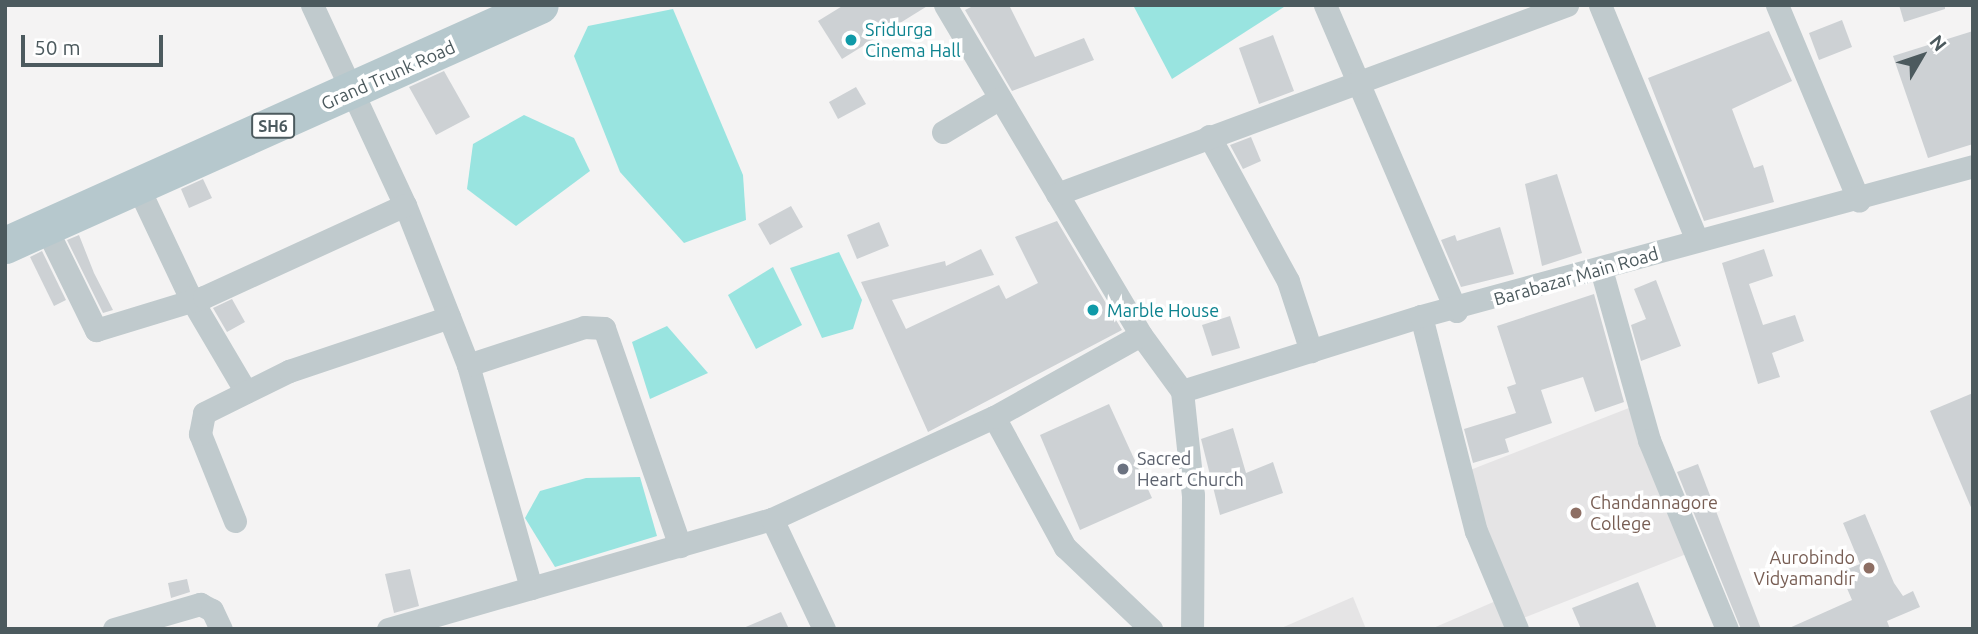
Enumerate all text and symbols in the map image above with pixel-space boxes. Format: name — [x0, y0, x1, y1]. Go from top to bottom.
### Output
place label: Sridurga Cinema Hall — [865, 19, 961, 61]
scale bar — [24, 21, 166, 65]
north arrow — [1887, 21, 1957, 91]
text: N — [1925, 30, 1951, 55]
marker: Sridurga Cinema Hall — [843, 32, 859, 48]
text: 50 m — [34, 35, 81, 59]
street label: Grand Trunk Road — [318, 36, 458, 114]
road number: SH6 — [250, 114, 296, 138]
street label: Barabazar Main Road — [1491, 242, 1661, 310]
place label: Marble House — [1107, 299, 1219, 321]
marker: Marble House — [1085, 302, 1101, 318]
place label: Sacred Heart Church — [1137, 448, 1244, 490]
marker: Sacred Heart Church — [1115, 461, 1131, 477]
place label: Chandannagore College — [1590, 492, 1718, 534]
marker: Chandannagore College — [1568, 505, 1584, 521]
place label: Aurobindo Vidyamandir — [1753, 547, 1855, 590]
marker: Aurobindo Vidyamandir — [1861, 560, 1877, 576]

